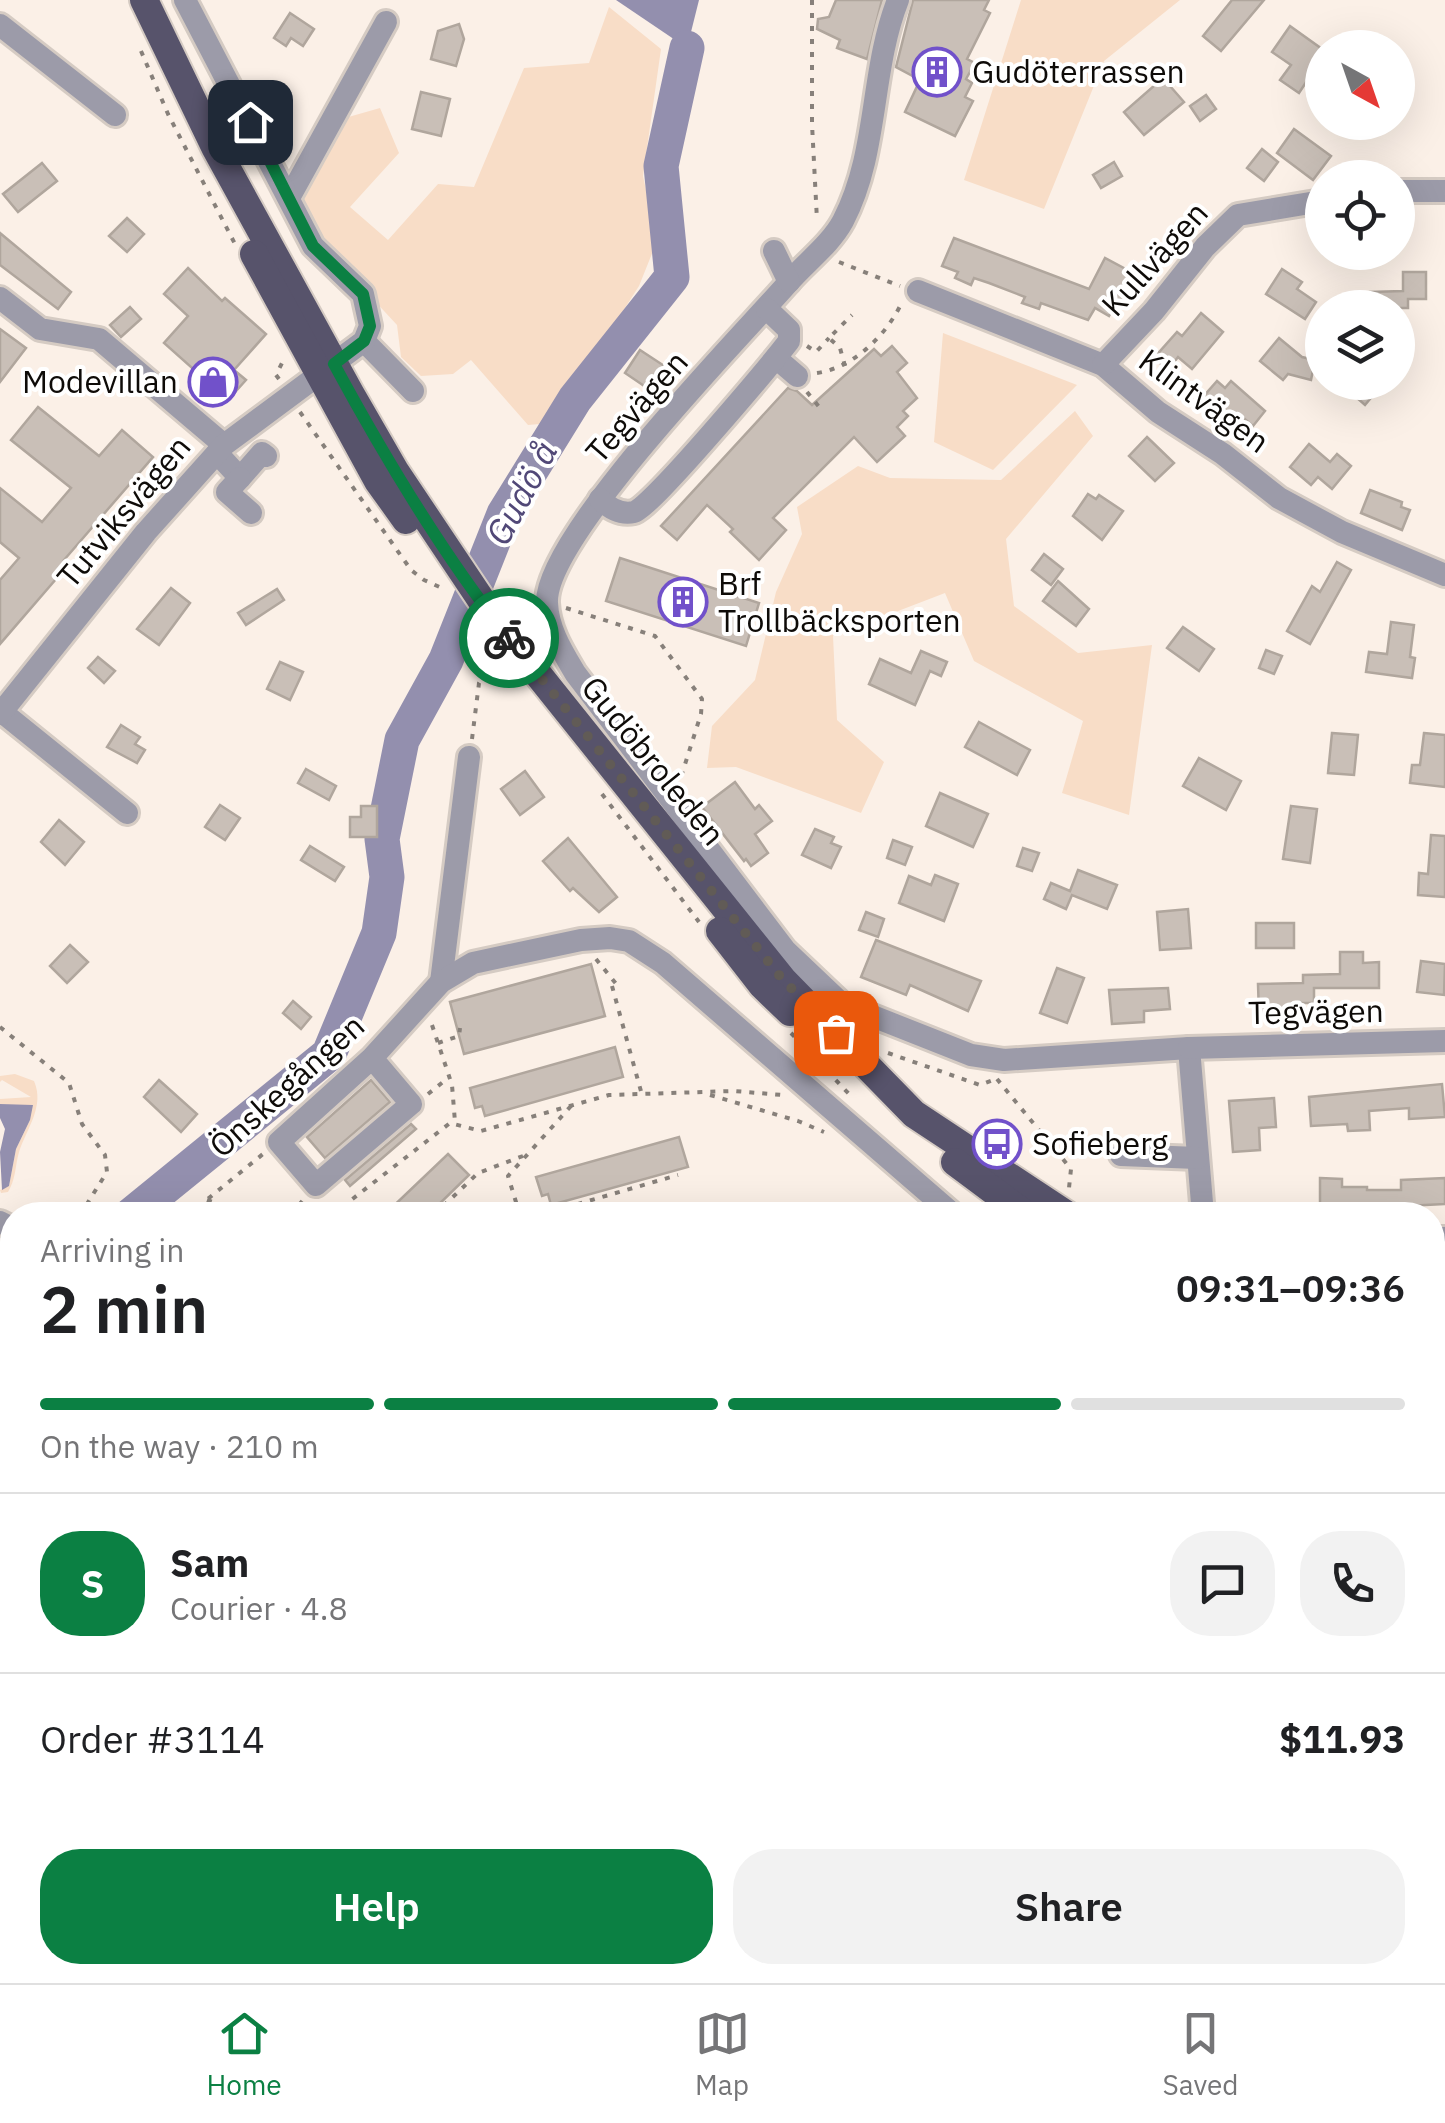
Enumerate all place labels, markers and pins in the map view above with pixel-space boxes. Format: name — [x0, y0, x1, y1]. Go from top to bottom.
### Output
building icon: Gudöterrassen — [911, 46, 963, 98]
place label: Gudöterrassen — [972, 50, 1185, 92]
pin — [208, 80, 293, 165]
shop icon: Modevillan — [187, 356, 239, 408]
place label: Modevillan — [22, 360, 178, 402]
place label: Brf Trollbäcksporten — [718, 562, 961, 641]
building icon: Brf Trollbäcksporten — [657, 576, 709, 628]
pin — [794, 991, 879, 1076]
bus stop icon: Sofieberg — [971, 1118, 1023, 1170]
place label: Sofieberg — [1032, 1122, 1168, 1164]

